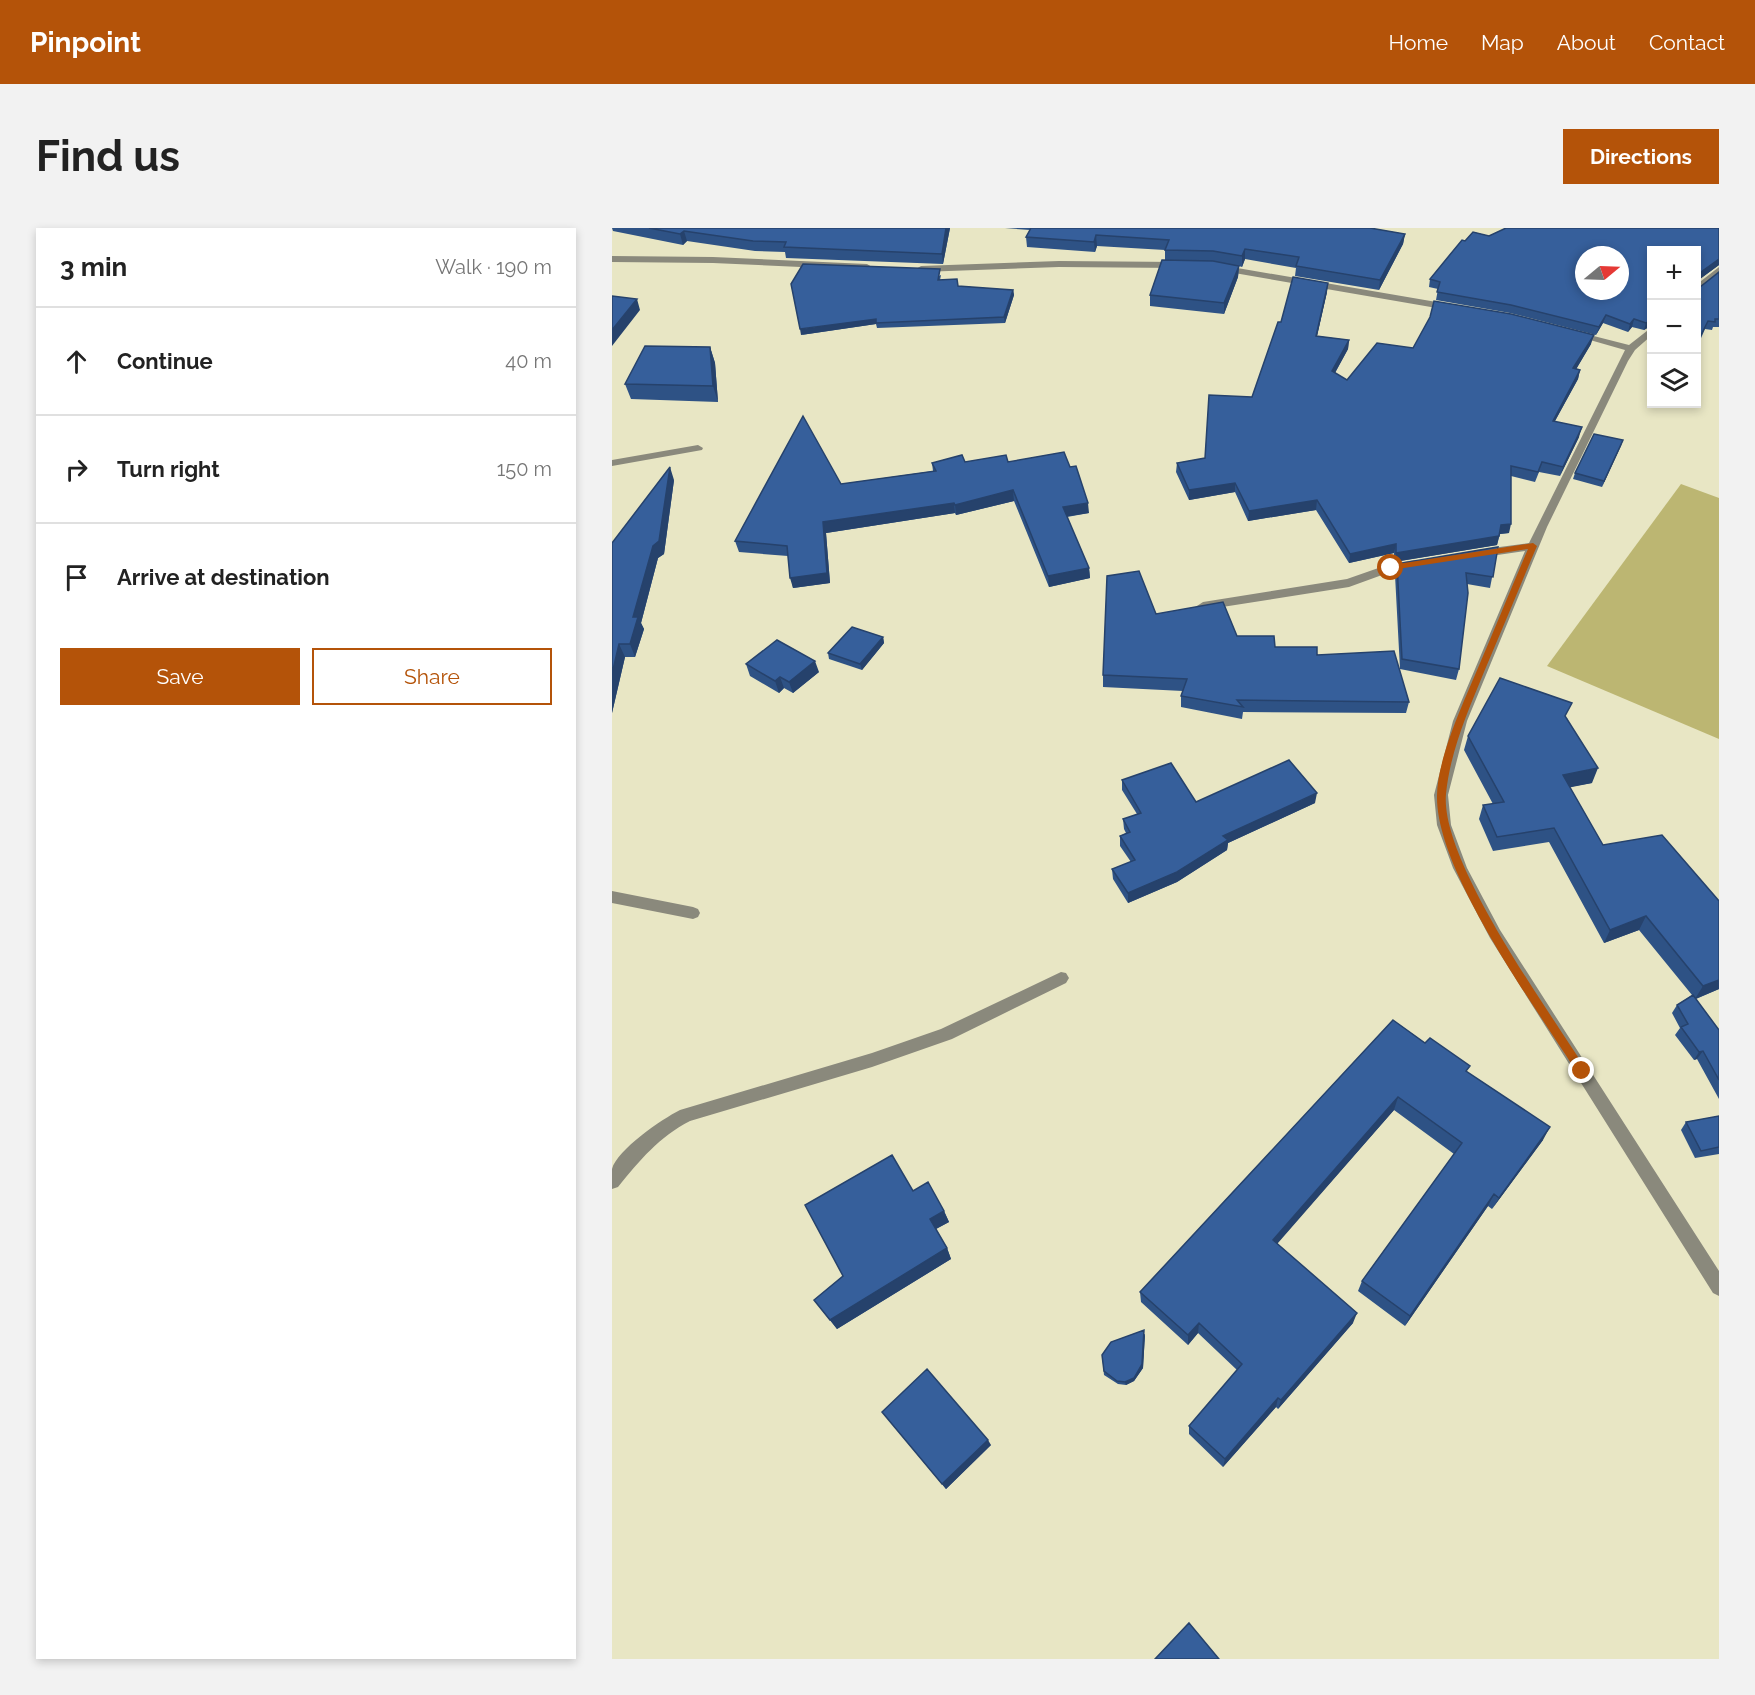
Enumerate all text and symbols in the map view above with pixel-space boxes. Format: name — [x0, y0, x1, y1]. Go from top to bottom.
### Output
text: Pinpoint — [30, 26, 141, 59]
text: Home — [1389, 30, 1448, 55]
text: Map — [1481, 30, 1524, 55]
text: About — [1557, 30, 1616, 55]
text: Contact — [1649, 30, 1725, 55]
button: Directions — [1563, 129, 1719, 184]
text: Find us — [36, 132, 180, 181]
north arrow — [1575, 246, 1629, 300]
map controls — [1647, 246, 1701, 408]
button: + — [1647, 246, 1701, 300]
text: 3 min — [60, 252, 127, 282]
text: Walk · 190 m — [435, 255, 552, 279]
button: − — [1647, 300, 1701, 354]
icon: ahead — [60, 345, 93, 378]
text: Continue — [117, 348, 213, 374]
text: 40 m — [505, 349, 552, 373]
button: layers — [1647, 354, 1701, 408]
icon: right — [60, 453, 93, 486]
text: Turn right — [117, 456, 220, 482]
text: 150 m — [497, 457, 552, 481]
route start — [1377, 554, 1403, 580]
icon: arrive — [60, 561, 93, 594]
text: Arrive at destination — [117, 564, 330, 590]
button: Save — [60, 648, 300, 705]
button: Share — [312, 648, 552, 705]
route end — [1568, 1057, 1594, 1083]

